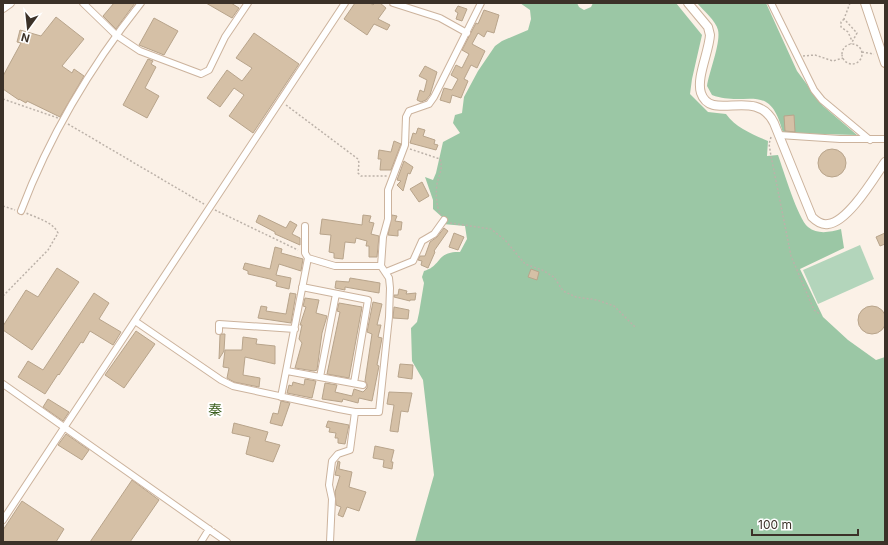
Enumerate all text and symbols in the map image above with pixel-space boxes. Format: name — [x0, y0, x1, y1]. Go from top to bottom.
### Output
north arrow — [8, 8, 48, 48]
text: N — [20, 30, 31, 46]
district label: 秦 — [208, 401, 222, 418]
scale bar — [752, 511, 858, 537]
text: 100 m — [758, 517, 792, 532]

